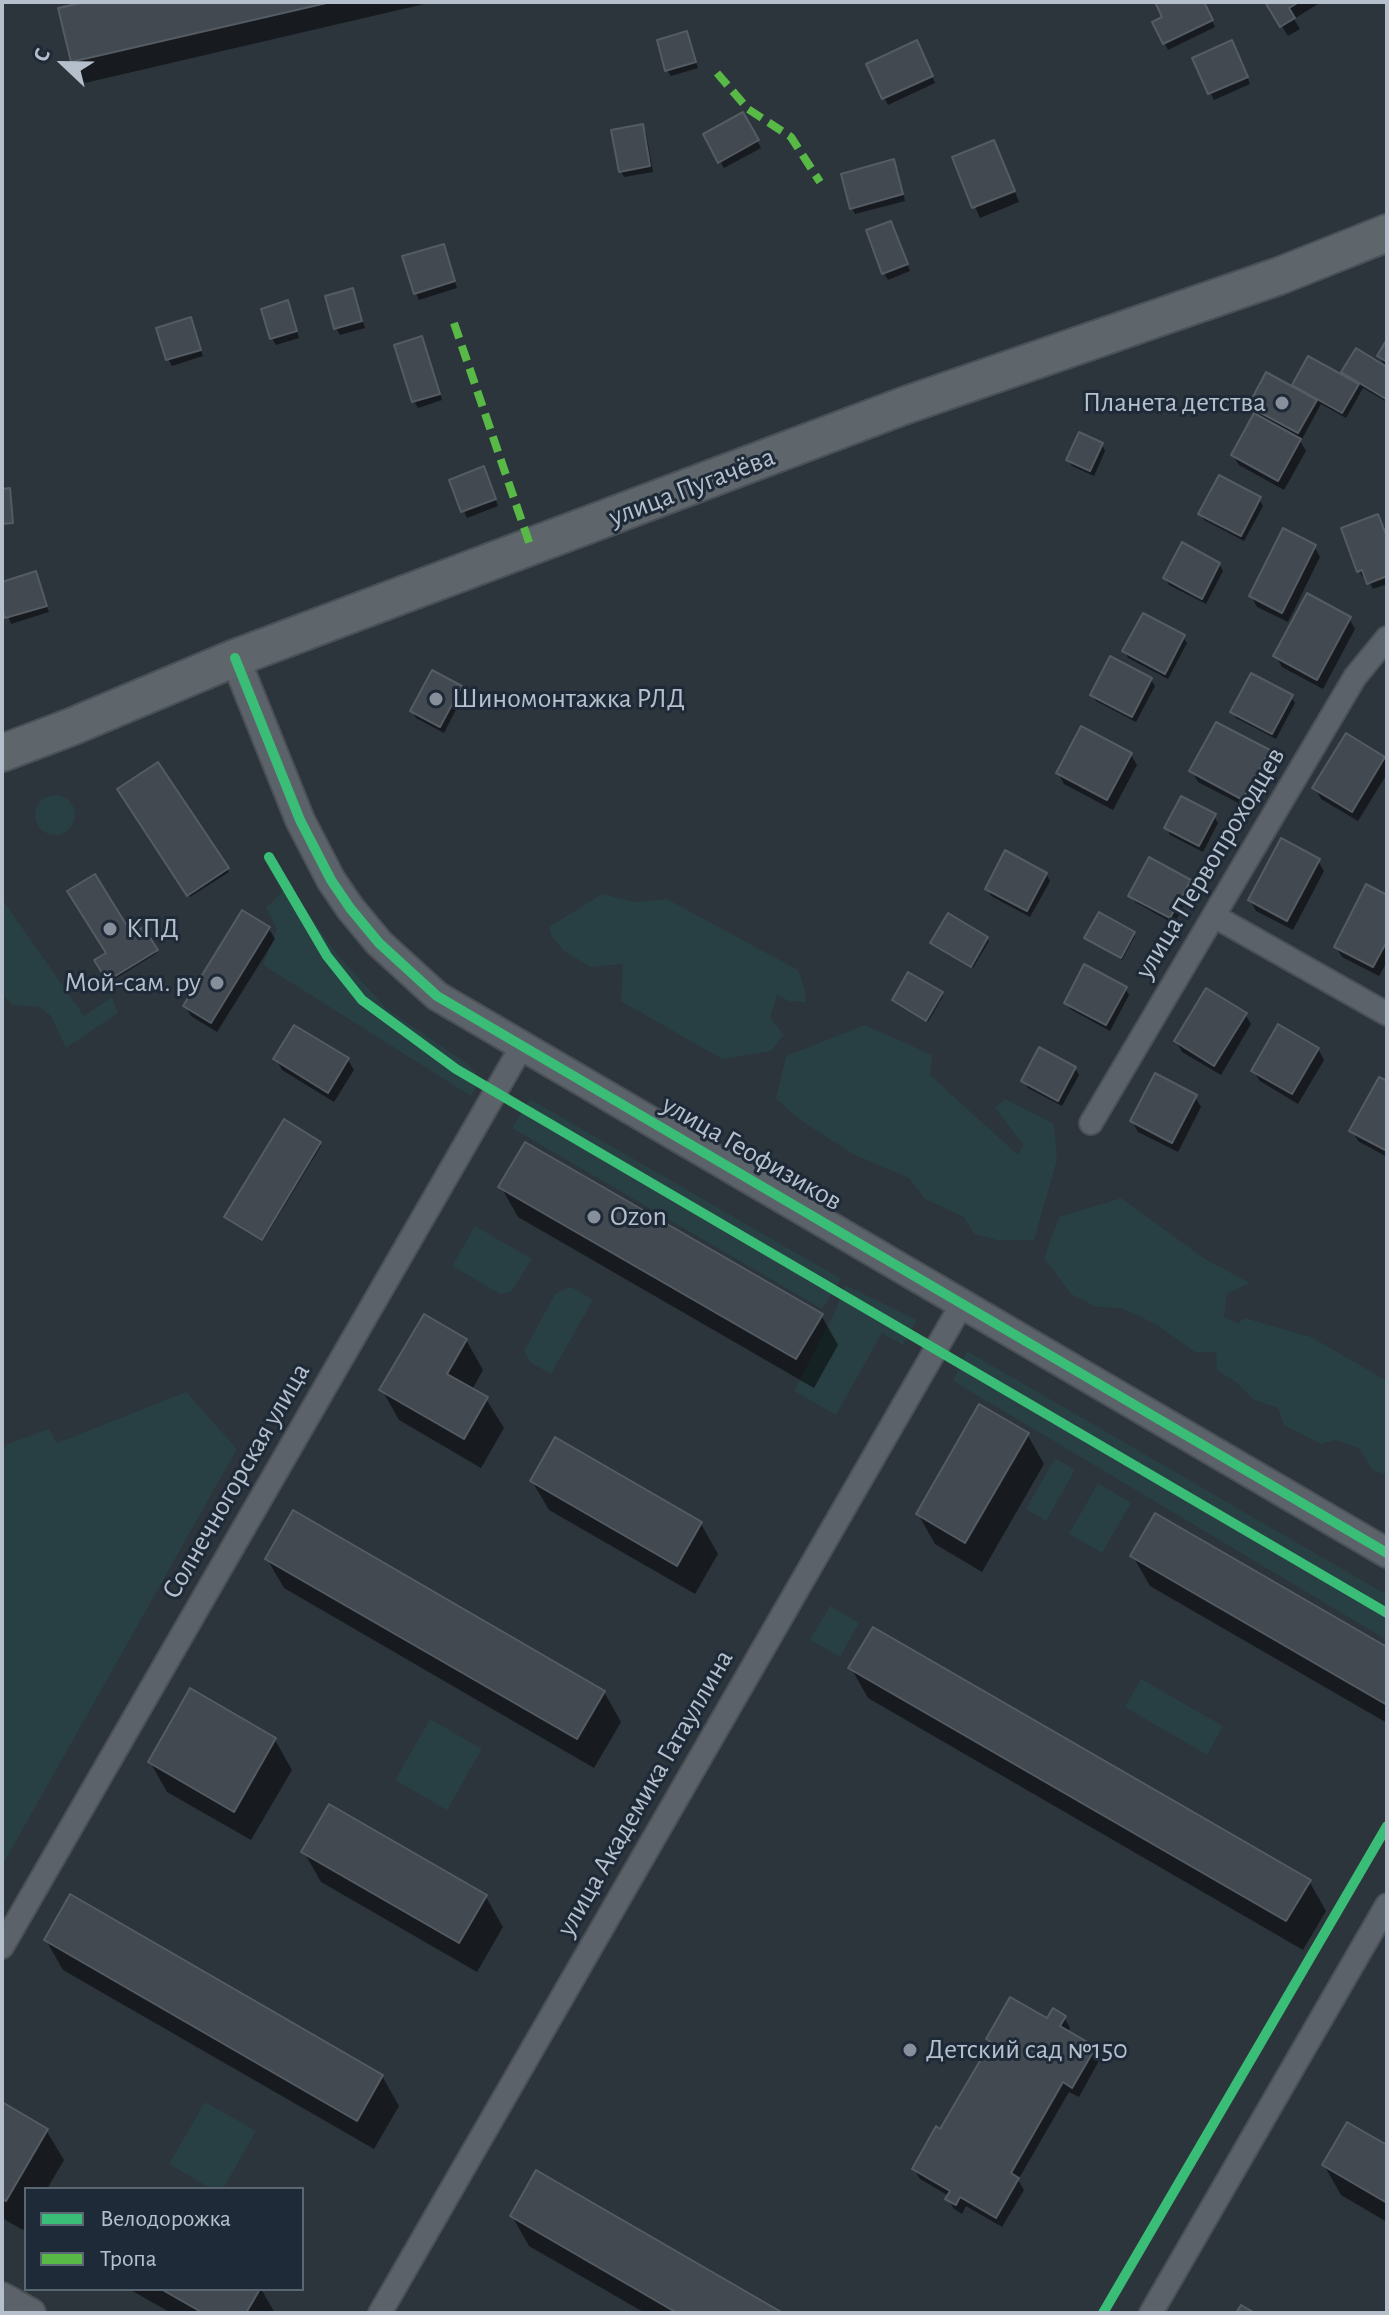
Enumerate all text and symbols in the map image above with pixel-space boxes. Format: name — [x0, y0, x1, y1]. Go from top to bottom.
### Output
north arrow — [24, 24, 104, 104]
text: С — [29, 45, 54, 65]
place label: Планета детства — [1083, 386, 1266, 420]
marker: Планета детства — [1273, 394, 1291, 412]
street label: улица Пугачёва — [604, 440, 780, 534]
place label: Шиномонтажка РЛД — [452, 682, 685, 716]
marker: Шиномонтажка РЛД — [427, 690, 445, 708]
street label: улица Первопроходцев — [1128, 741, 1292, 985]
place label: КПД — [126, 912, 179, 946]
marker: КПД — [101, 920, 119, 938]
place label: Мой-сам. ру — [64, 966, 201, 1000]
marker: Мой-сам. ру — [208, 974, 226, 992]
street label: улица Геофизиков — [656, 1088, 848, 1218]
place label: Ozon — [610, 1200, 667, 1234]
marker: Ozon — [585, 1208, 603, 1226]
street label: Солнечногорская улица — [155, 1357, 317, 1605]
street label: улица Академика Гатауллина — [549, 1644, 741, 1942]
place label: Детский сад №150 — [926, 2033, 1128, 2067]
marker: Детский сад №150 — [901, 2041, 919, 2059]
legend — [24, 2187, 304, 2291]
text: Велодорожка — [100, 2207, 231, 2231]
text: Тропа — [100, 2247, 157, 2271]

